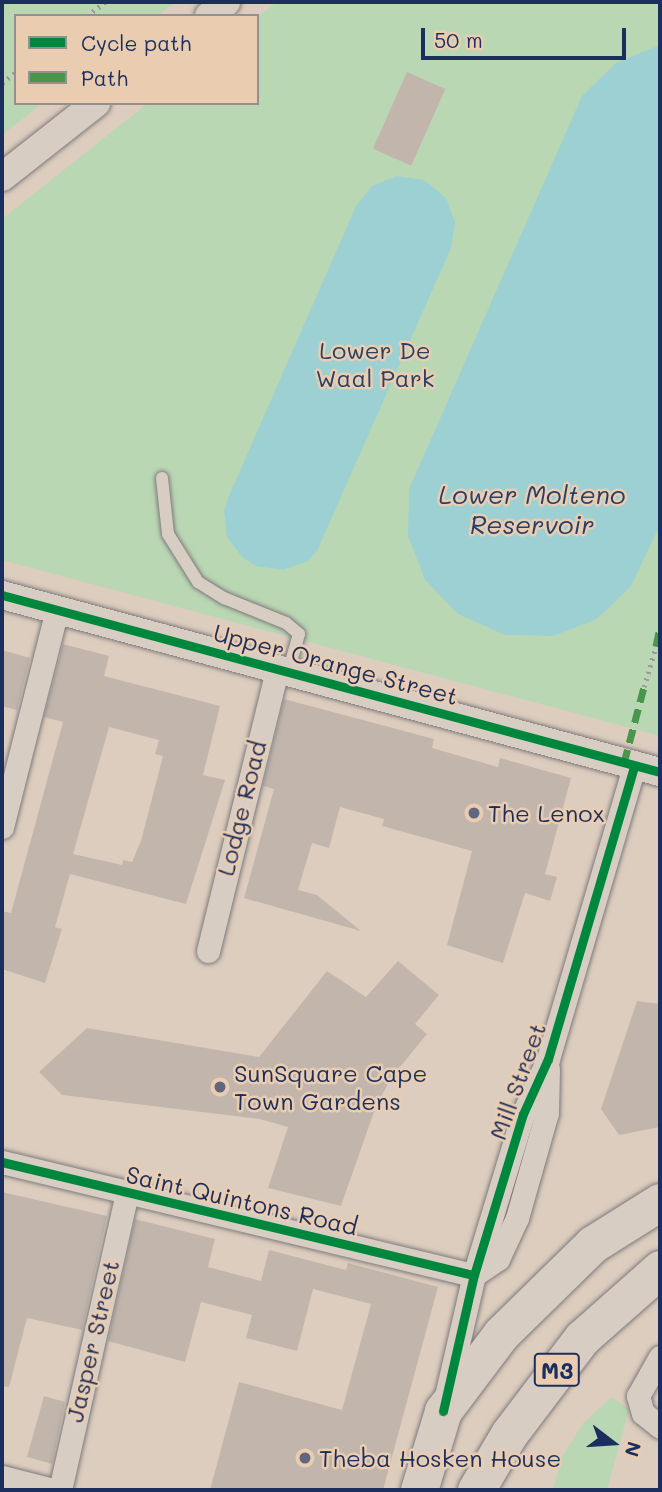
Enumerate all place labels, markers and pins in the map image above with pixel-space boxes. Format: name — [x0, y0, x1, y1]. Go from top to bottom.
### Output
place label: The Lenox — [488, 799, 605, 827]
marker: The Lenox — [466, 805, 482, 821]
place label: SunSquare Cape Town Gardens — [234, 1059, 427, 1115]
marker: SunSquare Cape Town Gardens — [212, 1079, 228, 1095]
place label: Theba Hosken House — [319, 1444, 561, 1472]
marker: Theba Hosken House — [297, 1450, 313, 1466]

